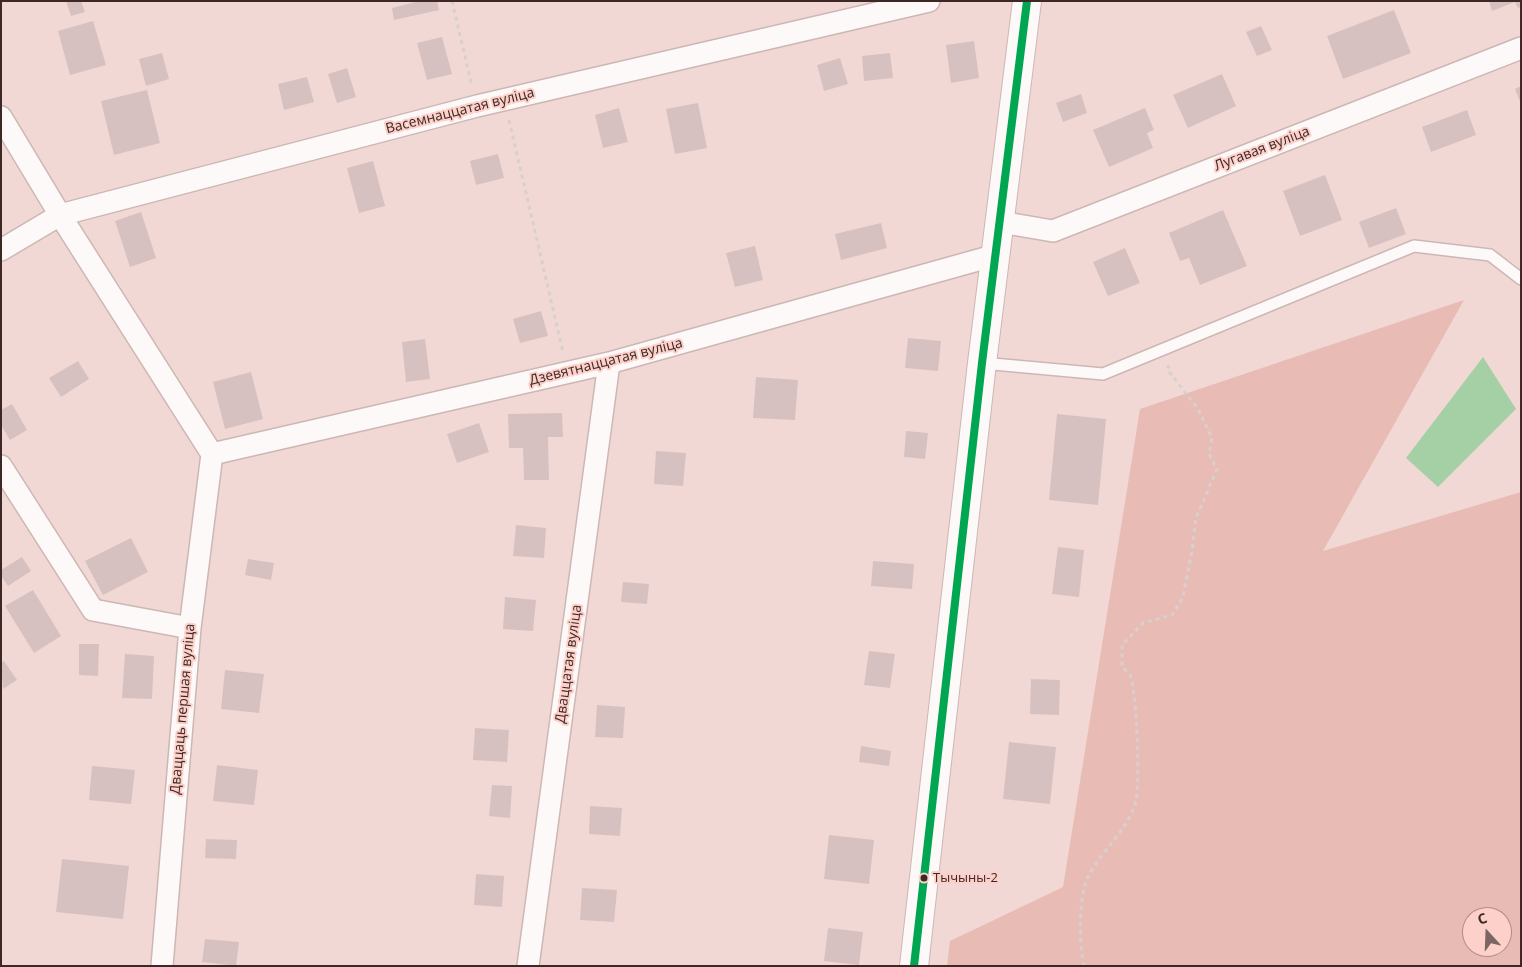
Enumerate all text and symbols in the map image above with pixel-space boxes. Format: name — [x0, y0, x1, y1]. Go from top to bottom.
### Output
street label: Васемнаццатая вуліца — [384, 84, 536, 138]
street label: Лугавая вуліца — [1212, 123, 1312, 175]
street label: Дзевятнаццатая вуліца — [528, 335, 684, 389]
street label: Дваццатая вуліца — [552, 604, 586, 724]
street label: Дваццаць першая вуліца — [167, 623, 199, 795]
place label: Тычыны-2 — [933, 870, 998, 886]
marker: Тычыны-2 — [919, 873, 929, 883]
north arrow — [1462, 907, 1512, 957]
text: С — [1475, 908, 1489, 929]

